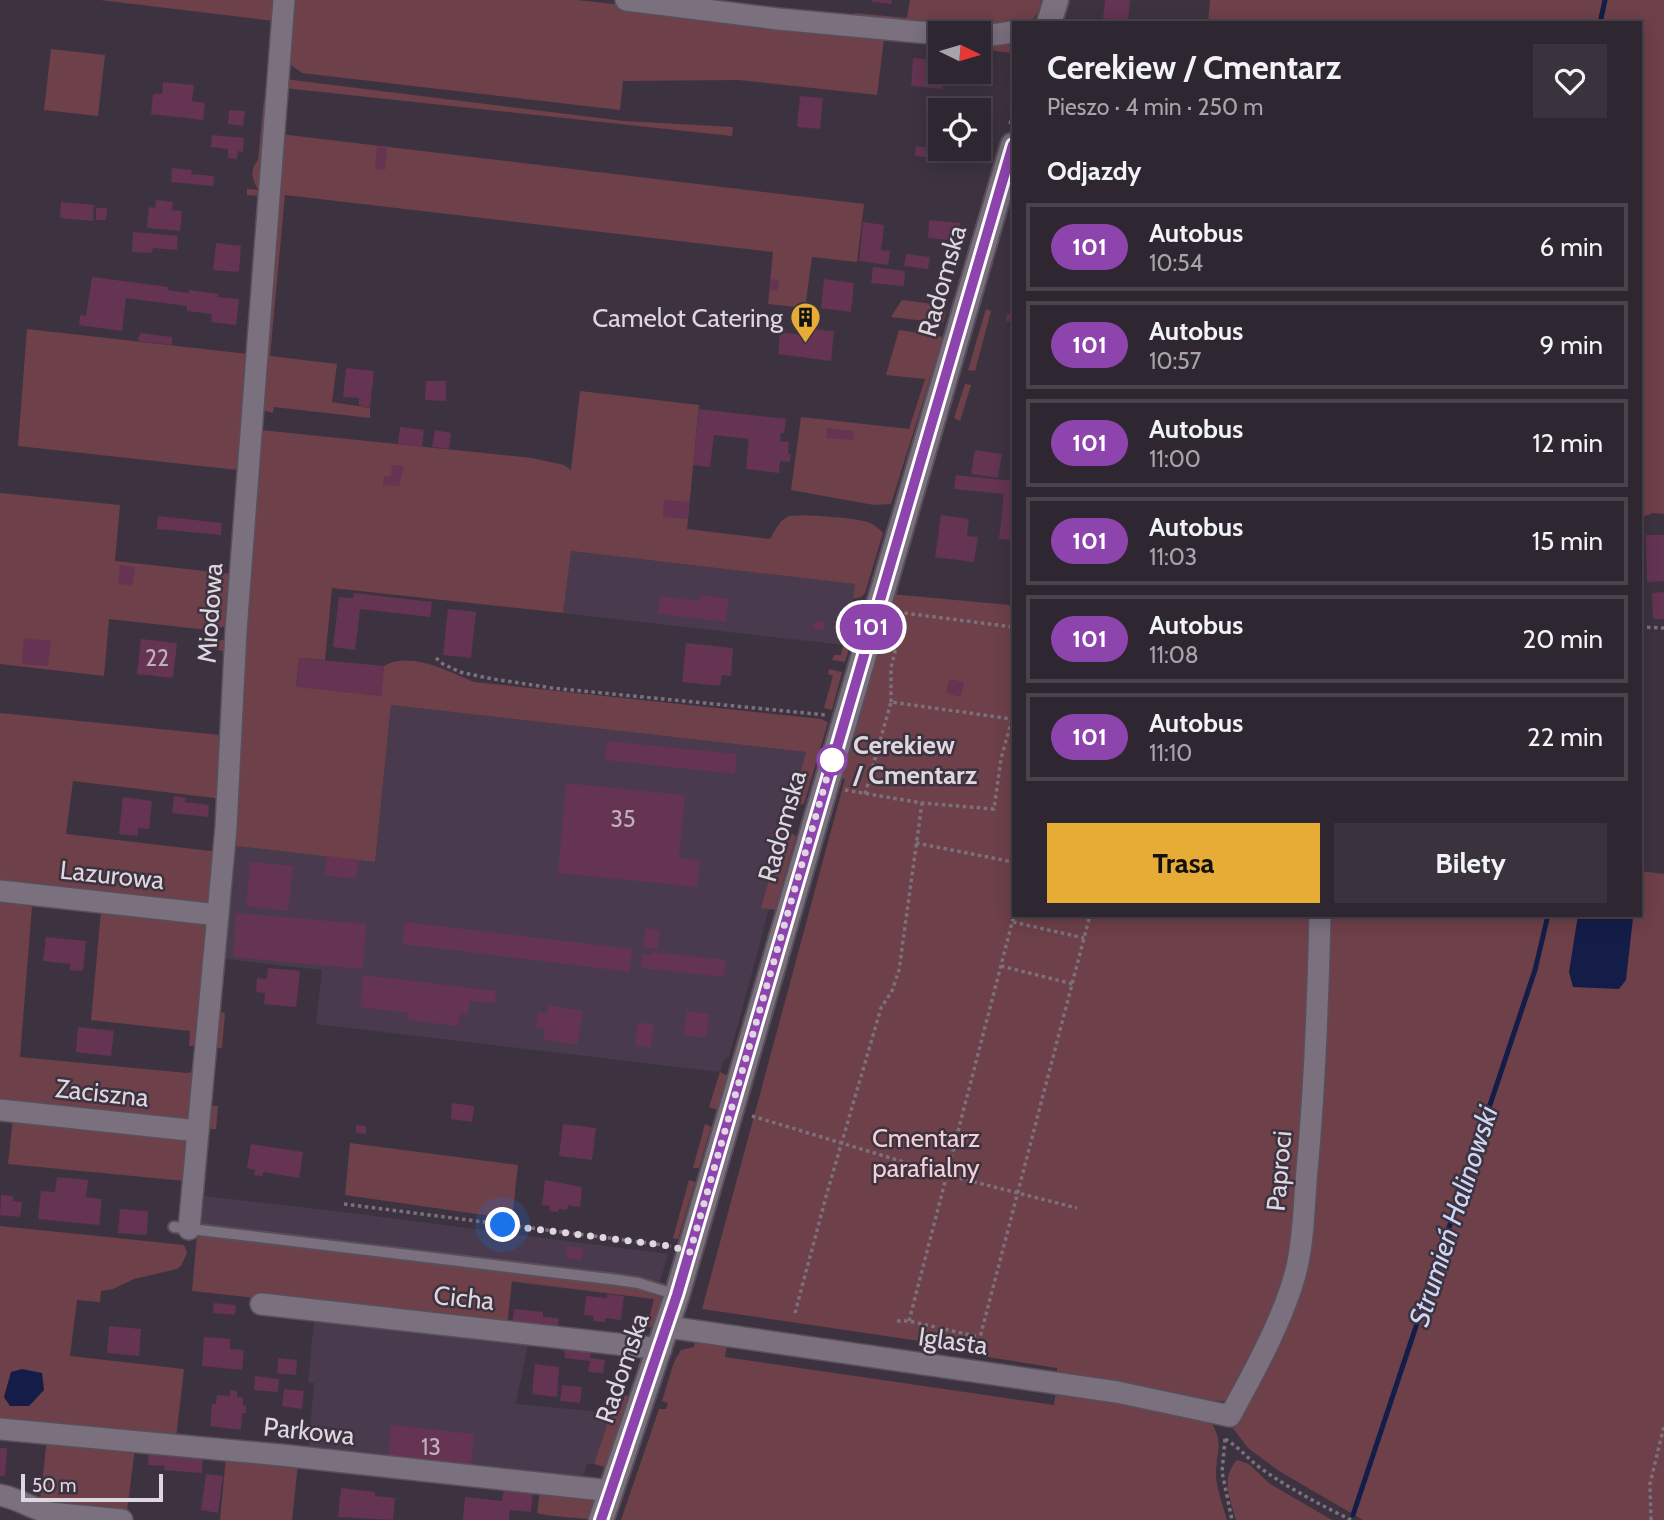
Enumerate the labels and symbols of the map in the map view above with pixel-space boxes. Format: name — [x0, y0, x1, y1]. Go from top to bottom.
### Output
north arrow — [928, 21, 990, 84]
street label: Radomska — [911, 221, 973, 340]
building icon: Camelot Catering — [789, 301, 823, 345]
place label: Camelot Catering — [592, 302, 784, 334]
street label: Miodowa — [191, 561, 230, 664]
line badge: 101 — [831, 604, 911, 650]
house number: 22 — [145, 644, 169, 672]
place label: Cerekiew / Cmentarz — [852, 729, 977, 791]
marker: Cerekiew / Cmentarz — [817, 745, 847, 775]
street label: Radomska — [751, 766, 813, 885]
house number: 35 — [611, 805, 635, 833]
street label: Lazurowa — [58, 854, 166, 896]
street label: Zaciszna — [54, 1072, 151, 1114]
water label: Strumień Halinowski — [1401, 1101, 1505, 1330]
park label: Cmentarz parafialny — [872, 1122, 980, 1184]
street label: Paproci — [1260, 1129, 1298, 1213]
your location — [485, 1207, 520, 1242]
street label: Cicha — [432, 1279, 496, 1317]
street label: Radomska — [588, 1308, 656, 1427]
street label: Iglasta — [916, 1320, 990, 1362]
street label: Parkowa — [262, 1410, 357, 1452]
house number: 13 — [421, 1433, 441, 1461]
scale bar — [21, 1471, 163, 1503]

